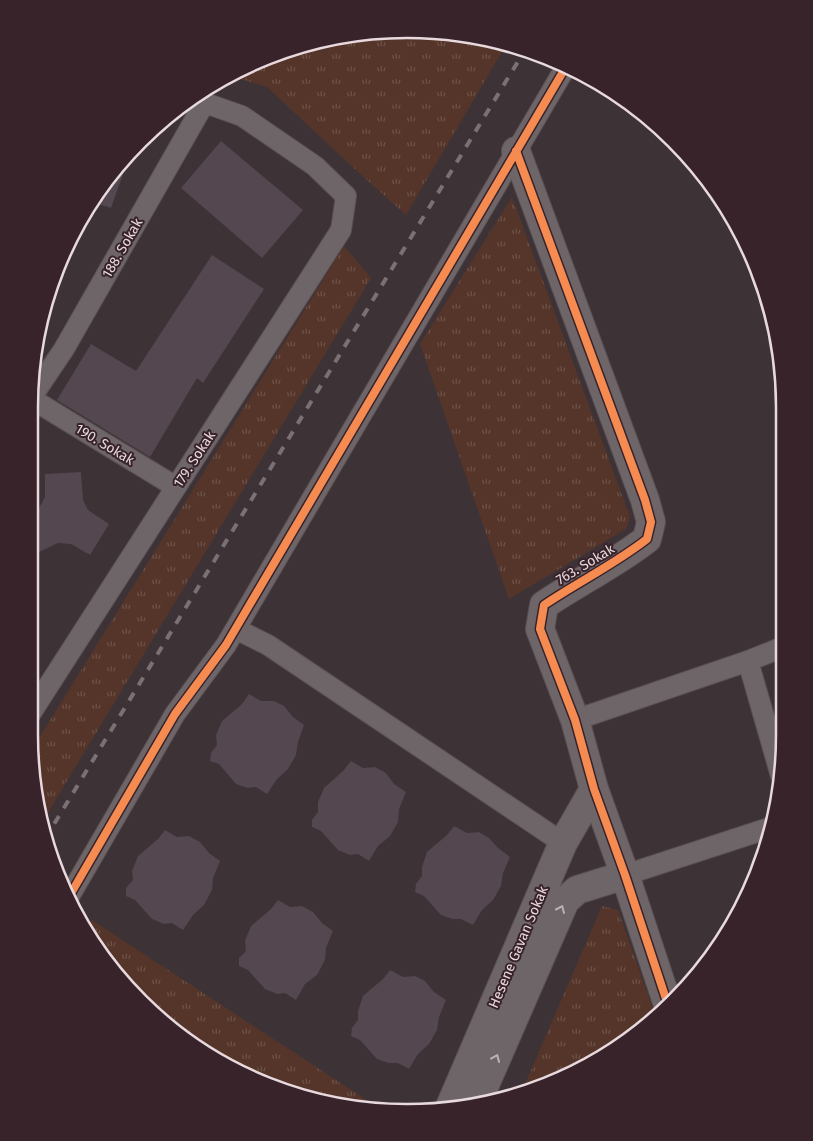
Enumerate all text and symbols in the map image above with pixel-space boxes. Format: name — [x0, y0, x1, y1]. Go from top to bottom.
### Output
street label: 188. Sokak — [99, 215, 147, 281]
street label: 190. Sokak — [72, 420, 138, 469]
street label: 179. Sokak — [170, 427, 219, 491]
street label: 763. Sokak — [553, 540, 618, 588]
street label: Hesene Gavan Sokak — [485, 883, 552, 1011]
one-way arrow — [555, 905, 566, 914]
one-way arrow — [489, 1054, 500, 1063]

